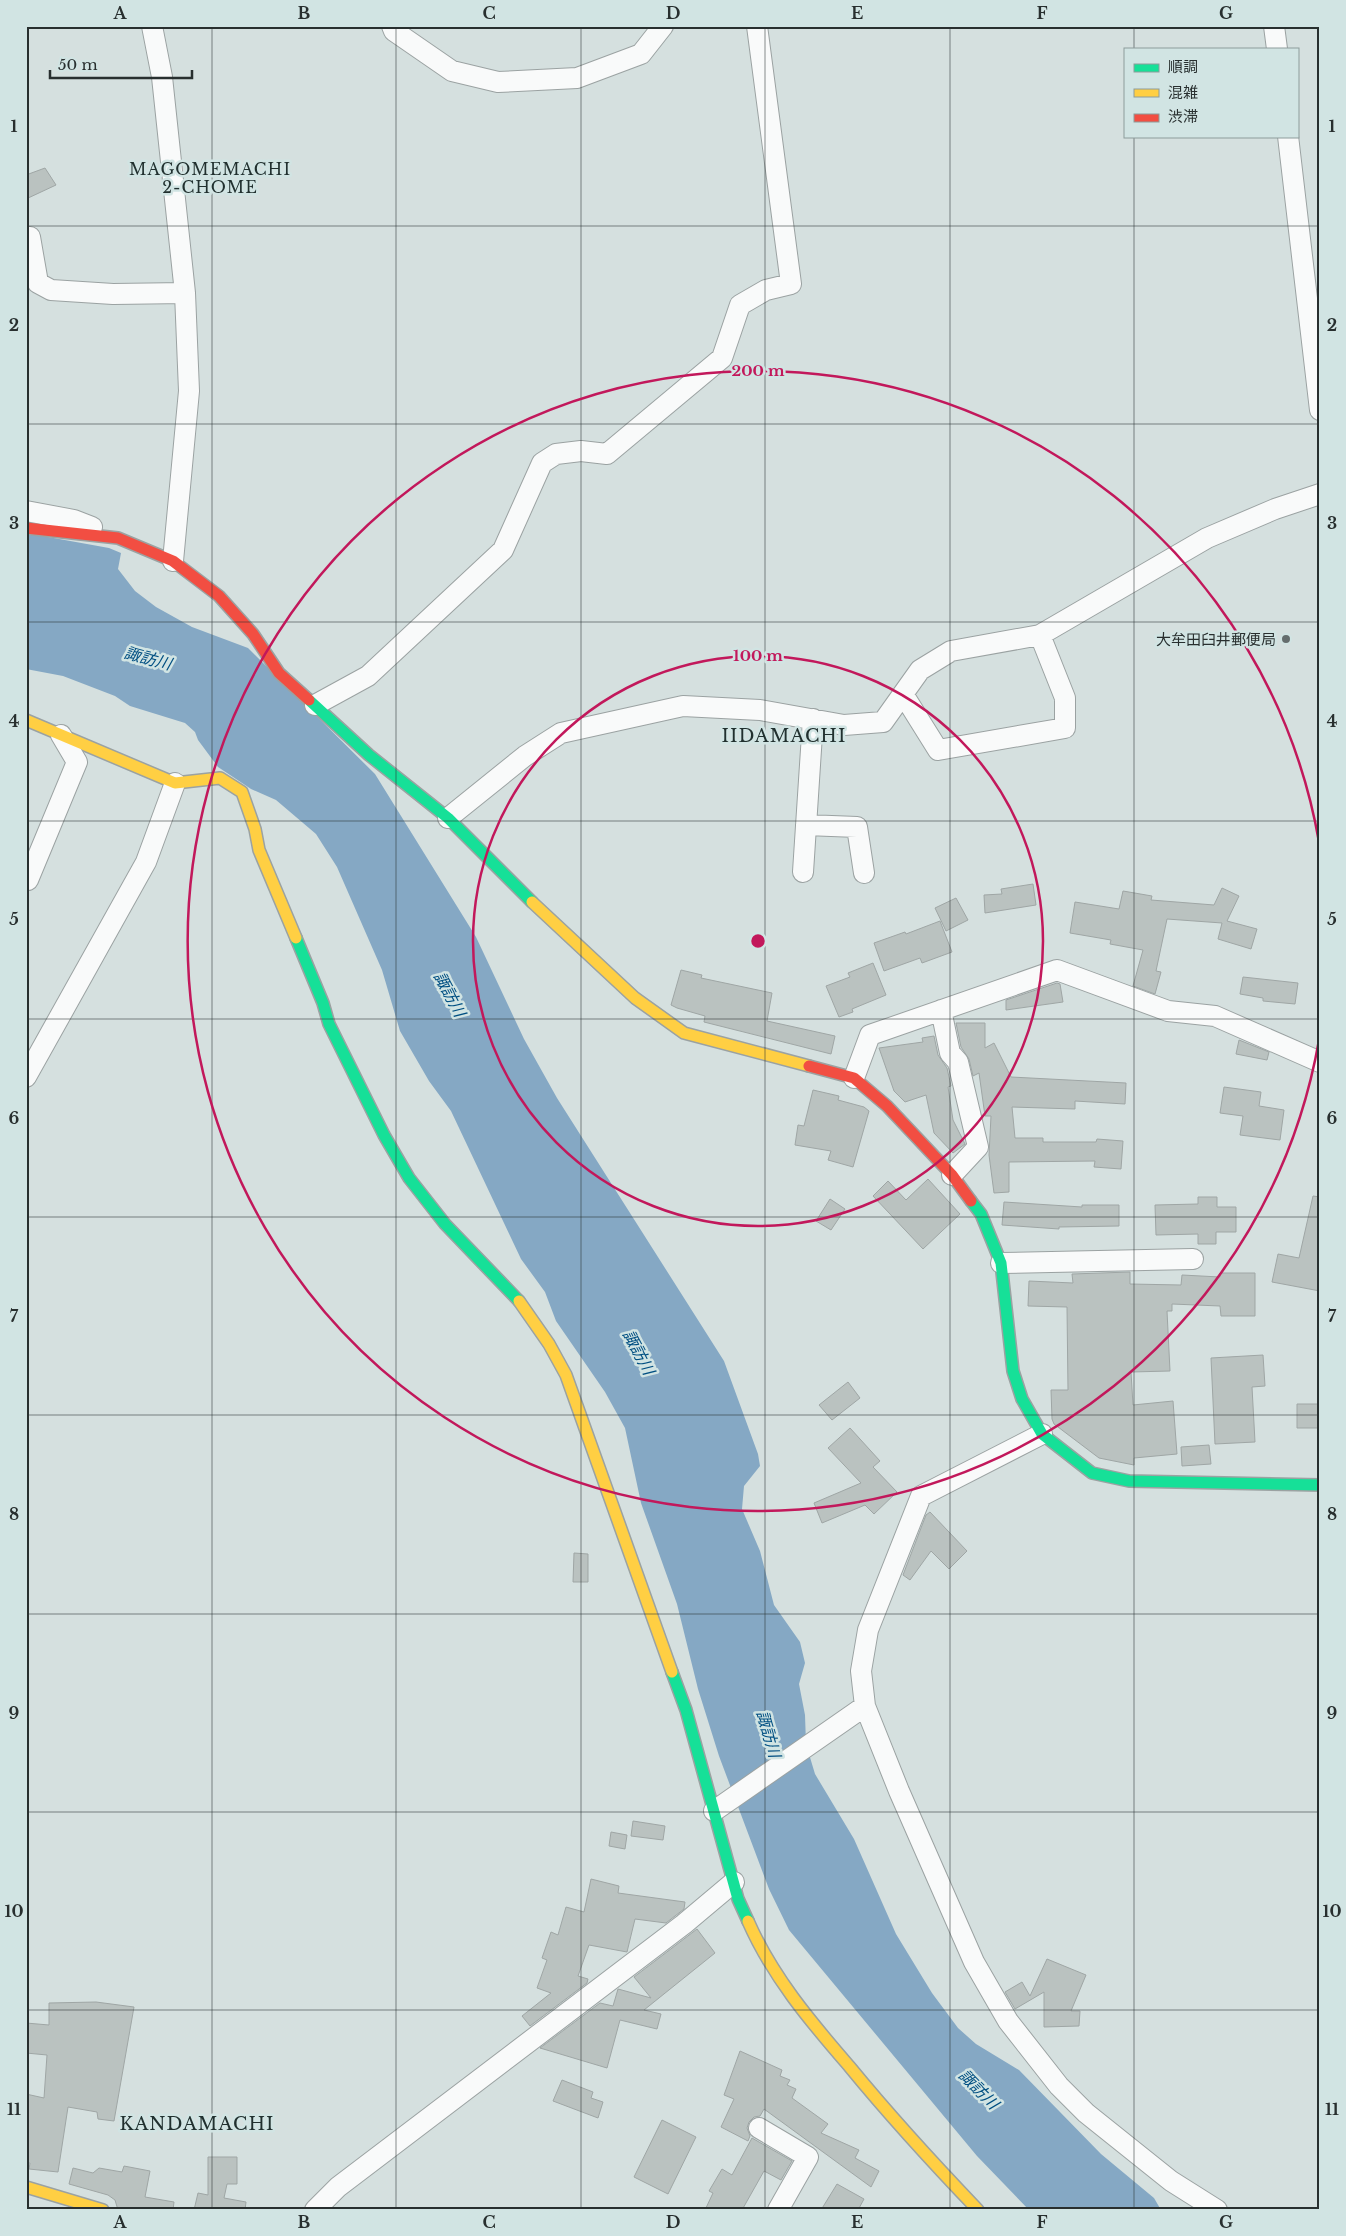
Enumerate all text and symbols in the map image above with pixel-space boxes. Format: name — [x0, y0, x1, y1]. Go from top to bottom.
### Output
text: A — [113, 3, 128, 23]
text: B — [298, 3, 311, 23]
text: C — [482, 3, 496, 23]
text: D — [666, 3, 680, 23]
text: E — [851, 3, 863, 23]
text: F — [1036, 3, 1048, 23]
text: G — [1219, 3, 1233, 23]
scale bar — [50, 48, 192, 80]
legend — [1124, 48, 1298, 138]
text: 50 m — [58, 55, 98, 74]
text: 順調 — [1168, 57, 1198, 76]
text: 混雑 — [1168, 83, 1198, 102]
text: 渋滞 — [1168, 107, 1198, 126]
text: 1 — [11, 116, 18, 136]
text: 1 — [1329, 116, 1336, 136]
district label: MAGOMEMACHI 2-CHOME — [129, 159, 291, 197]
text: 2 — [9, 315, 19, 335]
text: 2 — [1327, 315, 1337, 335]
text: 200 m — [732, 361, 785, 380]
text: 3 — [9, 513, 19, 533]
text: 3 — [1327, 513, 1337, 533]
place label: 大牟田臼井郵便局 — [1156, 630, 1276, 649]
marker: 大牟田臼井郵便局 — [1280, 633, 1292, 645]
water label: 諏訪川 — [122, 642, 176, 674]
text: 100 m — [733, 646, 783, 665]
text: 4 — [9, 711, 19, 731]
text: 4 — [1327, 711, 1337, 731]
district label: IIDAMACHI — [722, 725, 846, 747]
text: 5 — [9, 909, 19, 929]
text: 5 — [1327, 909, 1337, 929]
centre of rings — [749, 932, 767, 950]
water label: 諏訪川 — [430, 968, 471, 1022]
text: 6 — [9, 1108, 20, 1128]
text: 6 — [1327, 1108, 1338, 1128]
text: 7 — [10, 1306, 19, 1326]
text: 7 — [1328, 1306, 1337, 1326]
water label: 諏訪川 — [619, 1326, 660, 1380]
text: 8 — [9, 1504, 19, 1524]
text: 8 — [1327, 1504, 1337, 1524]
text: 9 — [9, 1703, 20, 1723]
text: 9 — [1327, 1703, 1338, 1723]
water label: 諏訪川 — [753, 1708, 786, 1762]
text: 10 — [4, 1901, 24, 1921]
text: 10 — [1322, 1901, 1342, 1921]
water label: 諏訪川 — [955, 2065, 1004, 2114]
text: 11 — [7, 2099, 21, 2119]
text: 11 — [1325, 2099, 1339, 2119]
district label: KANDAMACHI — [119, 2113, 275, 2135]
text: A — [113, 2212, 128, 2232]
text: B — [298, 2212, 311, 2232]
text: C — [482, 2212, 496, 2232]
text: D — [666, 2212, 680, 2232]
text: E — [851, 2212, 863, 2232]
text: F — [1036, 2212, 1048, 2232]
text: G — [1219, 2212, 1233, 2232]

